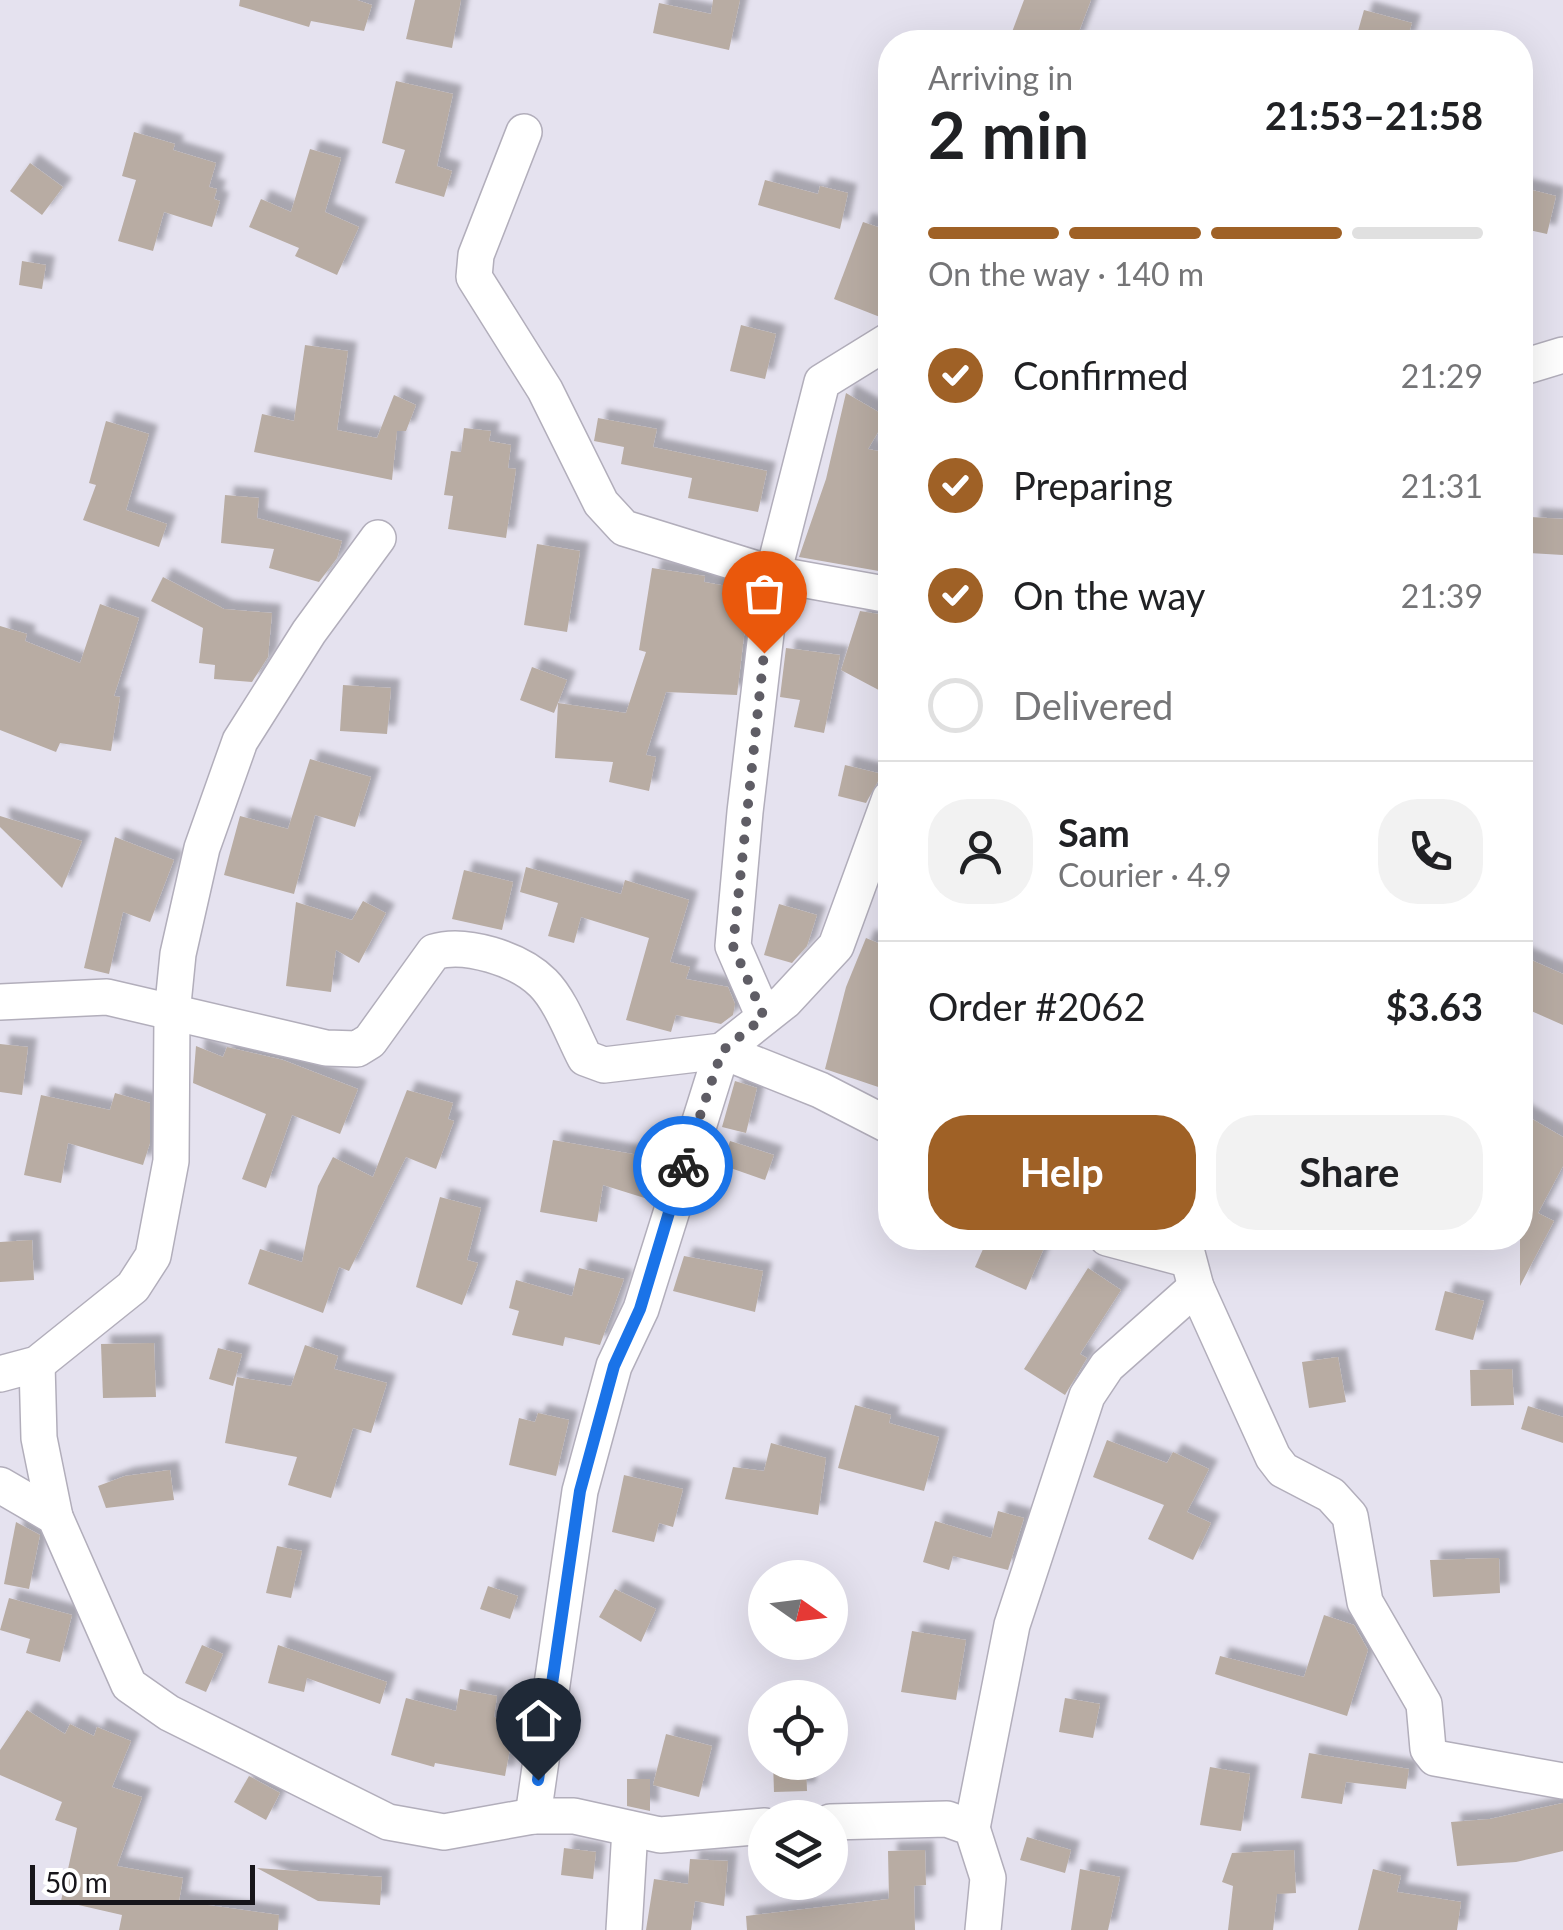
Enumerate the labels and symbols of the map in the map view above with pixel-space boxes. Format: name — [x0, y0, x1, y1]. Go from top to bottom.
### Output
pin — [722, 551, 807, 654]
courier — [633, 1116, 733, 1216]
north arrow — [748, 1560, 848, 1660]
pin — [496, 1678, 581, 1781]
scale bar — [30, 1860, 255, 1904]

